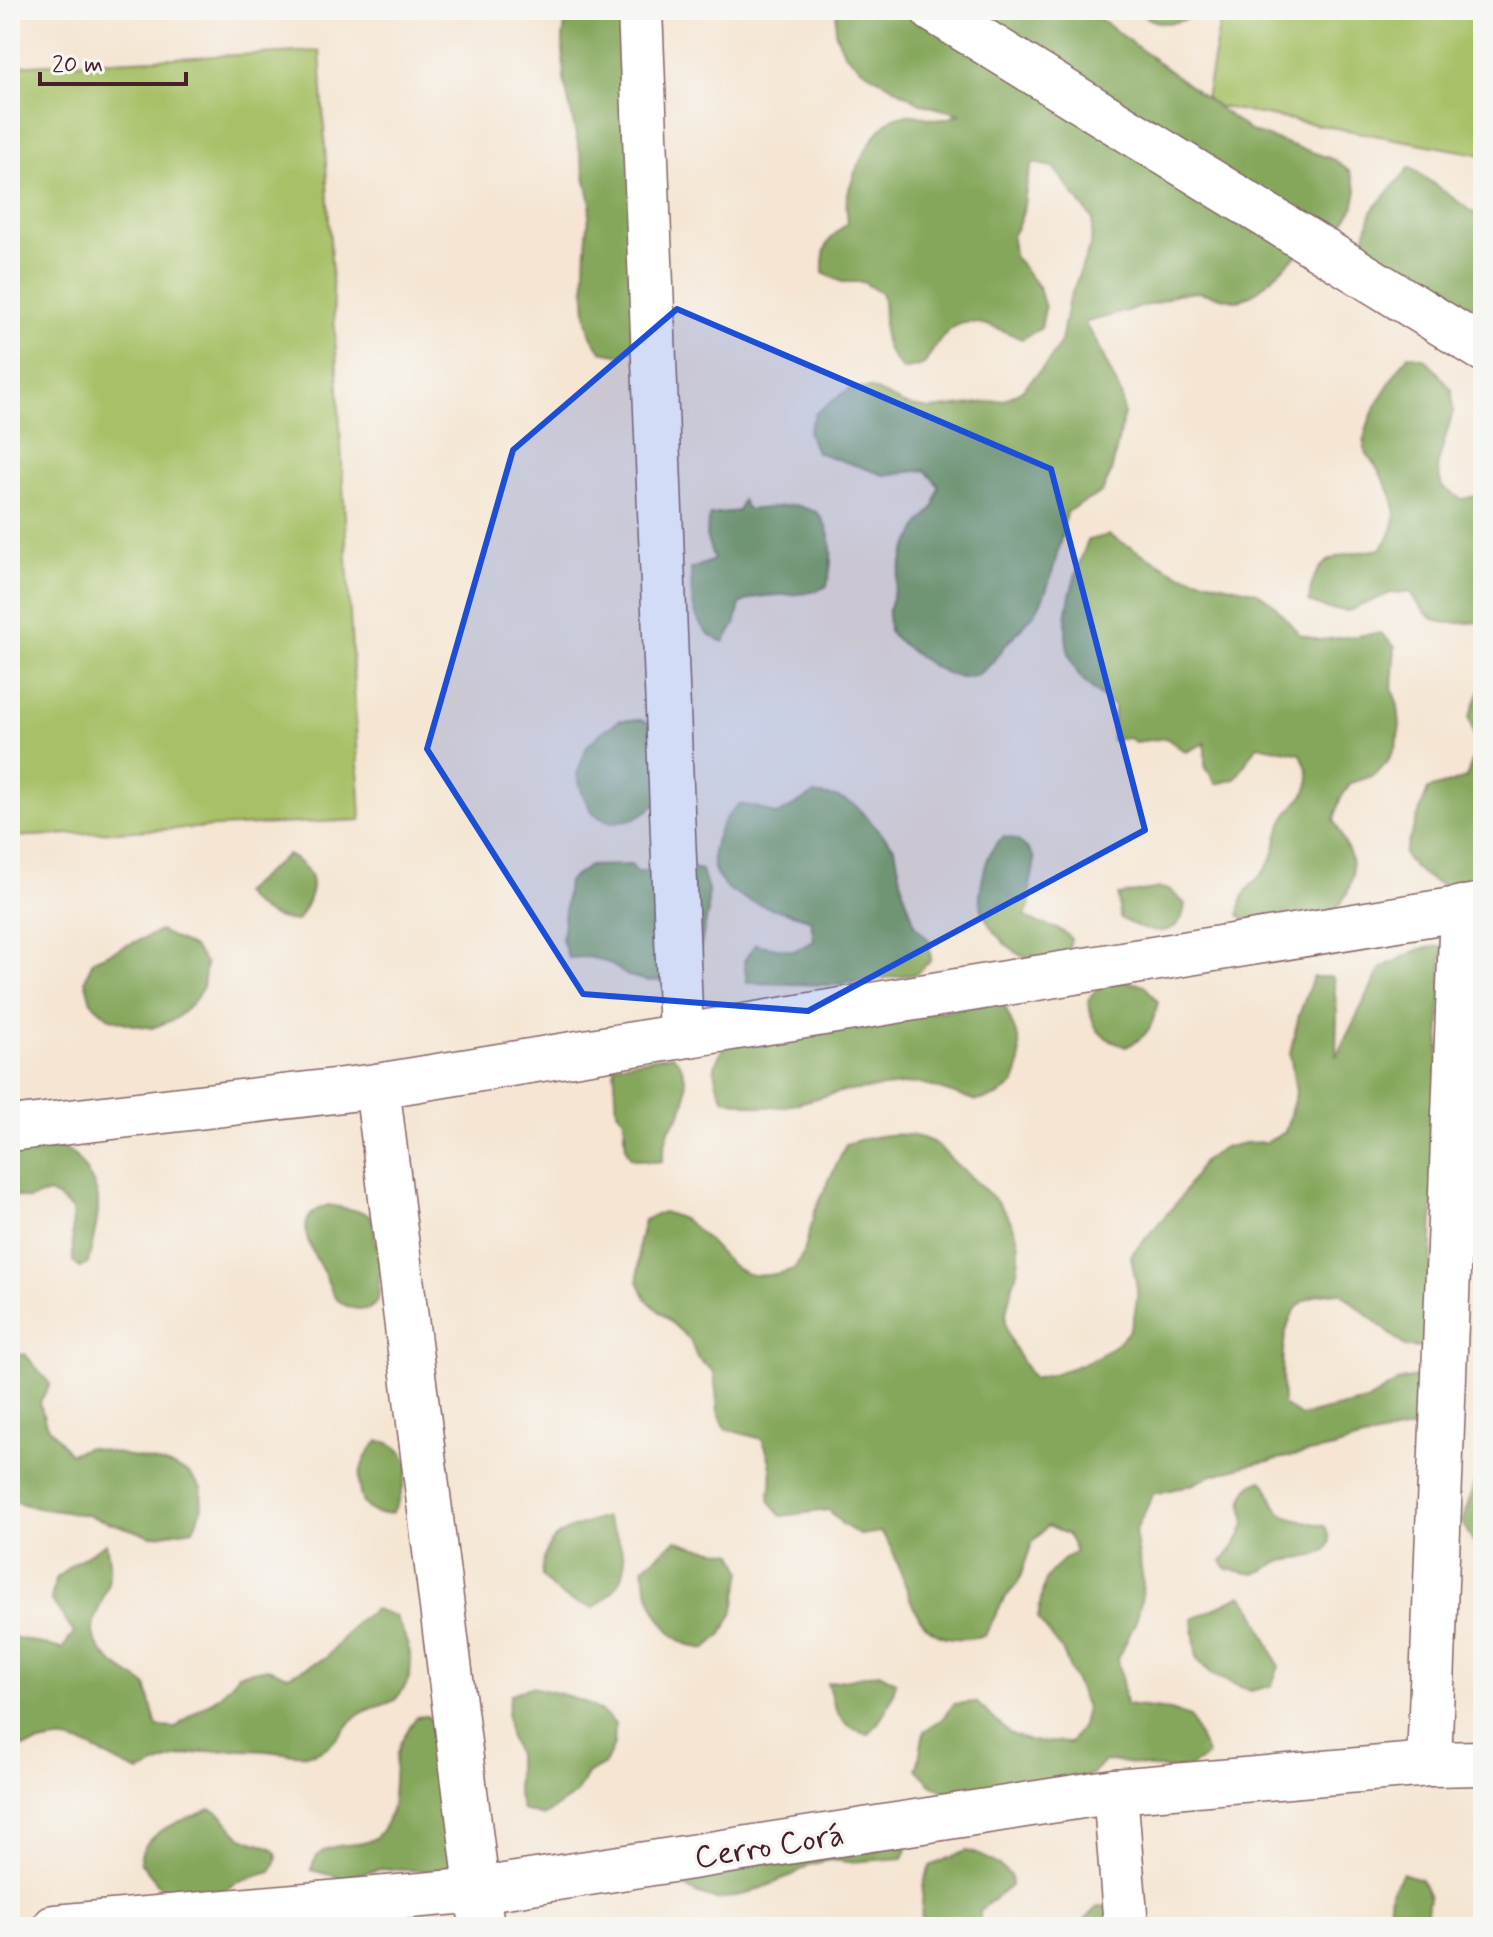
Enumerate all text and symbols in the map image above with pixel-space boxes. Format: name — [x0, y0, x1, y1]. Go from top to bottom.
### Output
scale bar — [40, 36, 186, 86]
text: 20 m — [52, 50, 103, 81]
street label: Cerro Corá — [692, 1814, 847, 1880]

